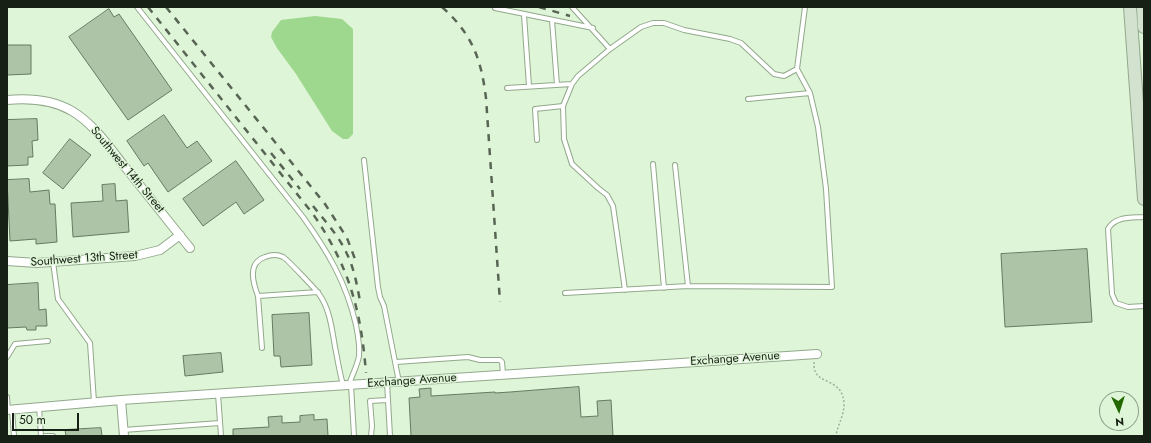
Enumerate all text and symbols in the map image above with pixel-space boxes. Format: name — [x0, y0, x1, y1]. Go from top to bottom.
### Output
street label: Southwest 14th Street — [87, 124, 167, 216]
street label: Southwest 13th Street — [30, 248, 138, 270]
street label: Exchange Avenue — [690, 349, 780, 369]
street label: Exchange Avenue — [367, 371, 457, 391]
north arrow — [1099, 391, 1139, 431]
scale bar — [14, 405, 81, 431]
text: 50 m — [19, 411, 46, 429]
text: N — [1115, 414, 1125, 430]

